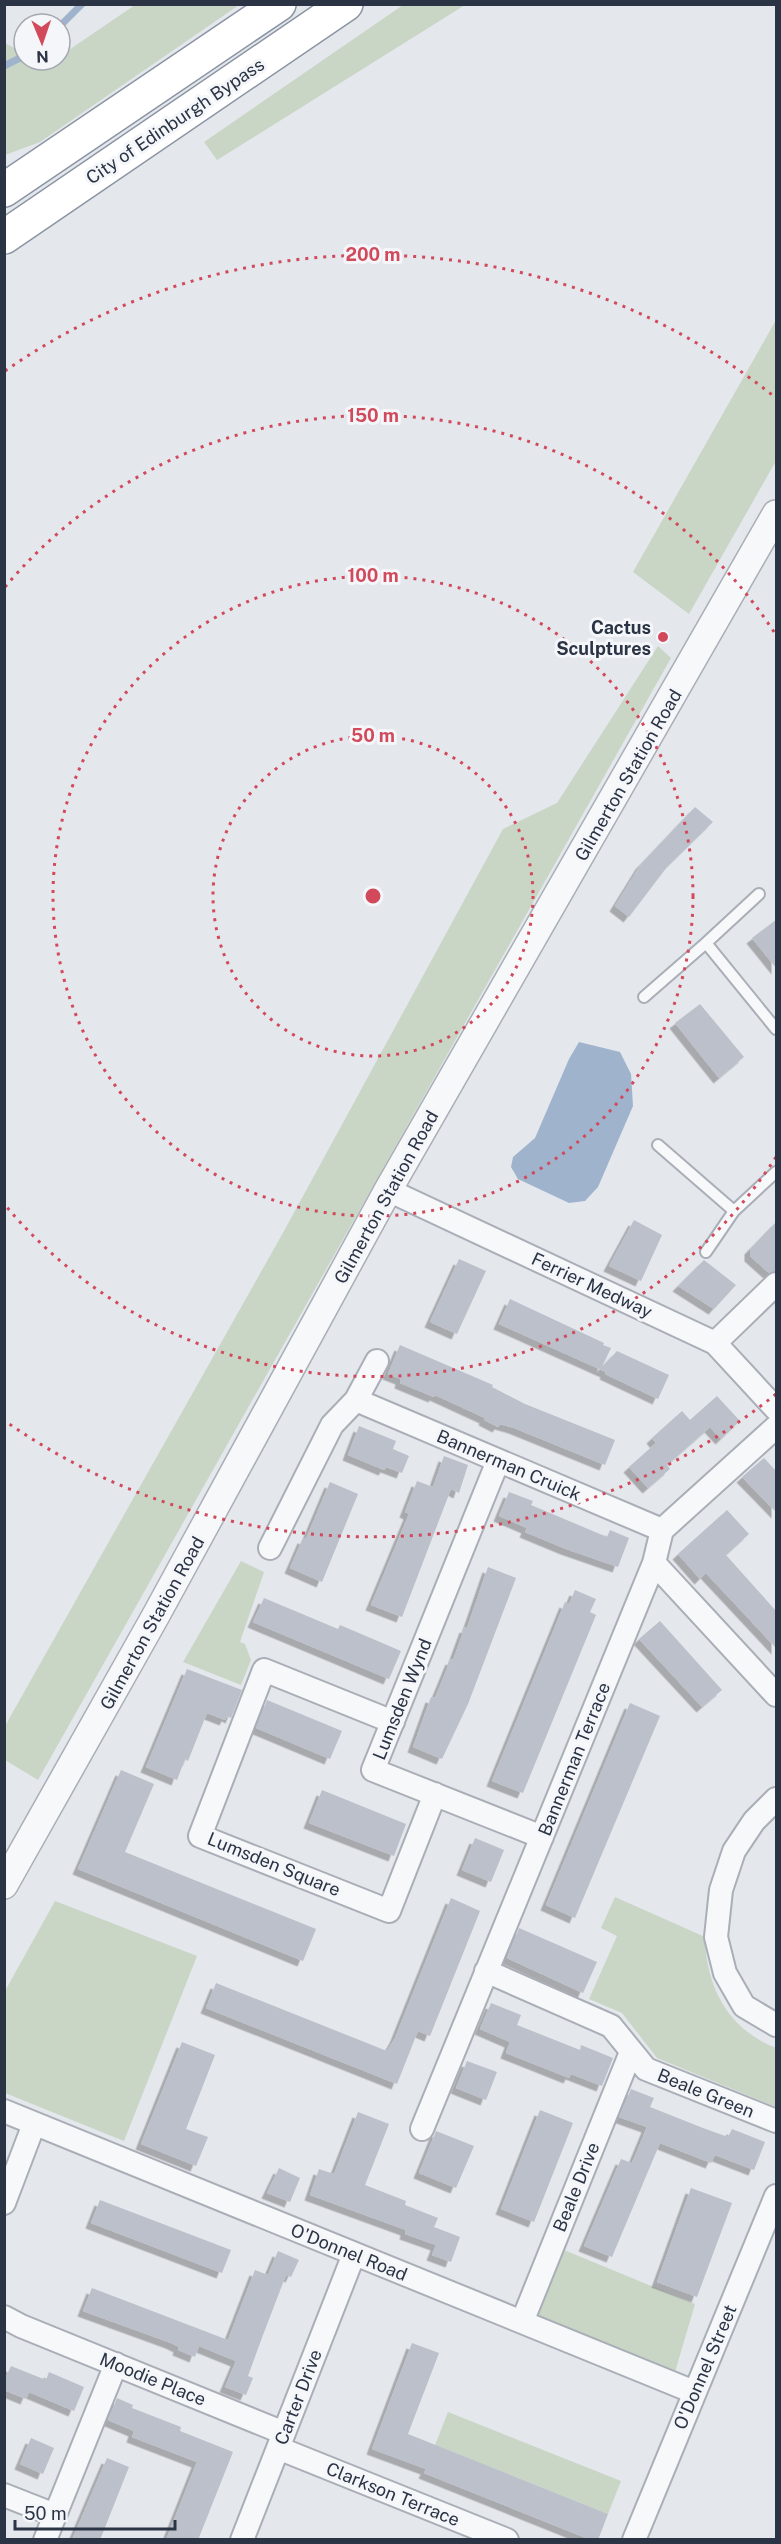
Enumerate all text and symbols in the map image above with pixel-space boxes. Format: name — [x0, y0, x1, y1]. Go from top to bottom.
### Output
north arrow — [12, 12, 72, 72]
text: N — [36, 47, 49, 66]
street label: City of Edinburgh Bypass — [82, 54, 268, 188]
text: 200 m — [346, 244, 400, 265]
text: 150 m — [347, 405, 399, 426]
text: 100 m — [347, 565, 399, 586]
place label: Cactus Sculptures — [556, 617, 651, 659]
marker: Cactus Sculptures — [656, 630, 670, 644]
street label: Gilmerton Station Road — [570, 685, 686, 865]
text: 50 m — [351, 725, 395, 746]
centre of rings — [363, 886, 383, 906]
street label: Gilmerton Station Road — [330, 1107, 442, 1287]
street label: Ferrier Medway — [528, 1248, 656, 1322]
street label: Bannerman Cruick — [434, 1425, 584, 1505]
street label: Gilmerton Station Road — [96, 1533, 208, 1713]
street label: Lumsden Wynd — [368, 1635, 436, 1763]
street label: Bannerman Terrace — [534, 1679, 614, 1839]
street label: Lumsden Square — [204, 1828, 344, 1900]
street label: Beale Green — [655, 2064, 757, 2122]
street label: Beale Drive — [549, 2139, 603, 2235]
street label: O'Donnel Road — [288, 2219, 410, 2285]
street label: O'Donnel Street — [669, 2301, 741, 2433]
street label: Carter Drive — [270, 2346, 326, 2448]
street label: Moodie Place — [97, 2348, 209, 2410]
street label: Clarkson Terrace — [323, 2458, 463, 2530]
scale bar — [15, 2493, 176, 2531]
text: 50 m — [24, 2503, 67, 2524]

